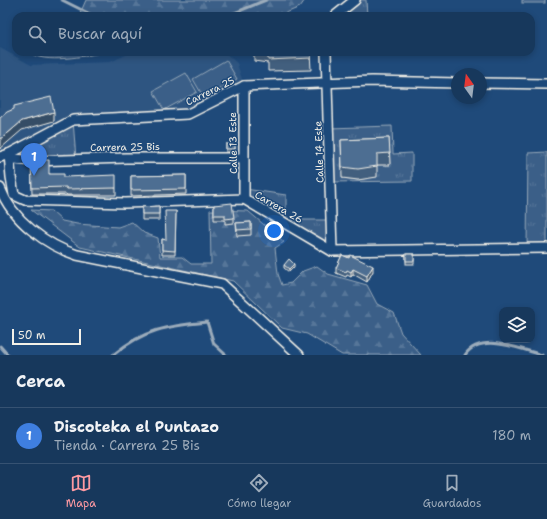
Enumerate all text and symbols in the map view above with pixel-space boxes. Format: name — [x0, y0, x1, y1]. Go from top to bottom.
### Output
search box — [12, 12, 535, 56]
icon: search — [26, 23, 48, 45]
text: Buscar aquí — [58, 24, 142, 44]
north arrow — [451, 68, 487, 104]
street label: Carrera 25 — [183, 74, 237, 108]
street label: Calle 13 Este — [226, 112, 240, 174]
street label: Calle 14 Este — [311, 121, 327, 183]
street label: Carrera 25 Bis — [90, 140, 160, 154]
pin: 1 — [21, 143, 47, 176]
street label: Carrera 26 — [253, 188, 305, 226]
your location — [264, 221, 284, 241]
map controls — [499, 307, 535, 343]
button: layers — [499, 307, 535, 343]
scale bar — [12, 327, 81, 346]
text: 50 m — [18, 328, 46, 343]
text: Cerca — [16, 370, 65, 392]
text: Discoteka el Puntazo — [54, 417, 219, 437]
text: 1 — [26, 427, 32, 444]
text: 180 m — [492, 427, 531, 444]
text: Tienda · Carrera 25 Bis — [54, 437, 200, 454]
tab: Mapa — [66, 472, 96, 511]
tab: Cómo llegar — [227, 472, 291, 511]
tab: Guardados — [423, 472, 481, 511]

